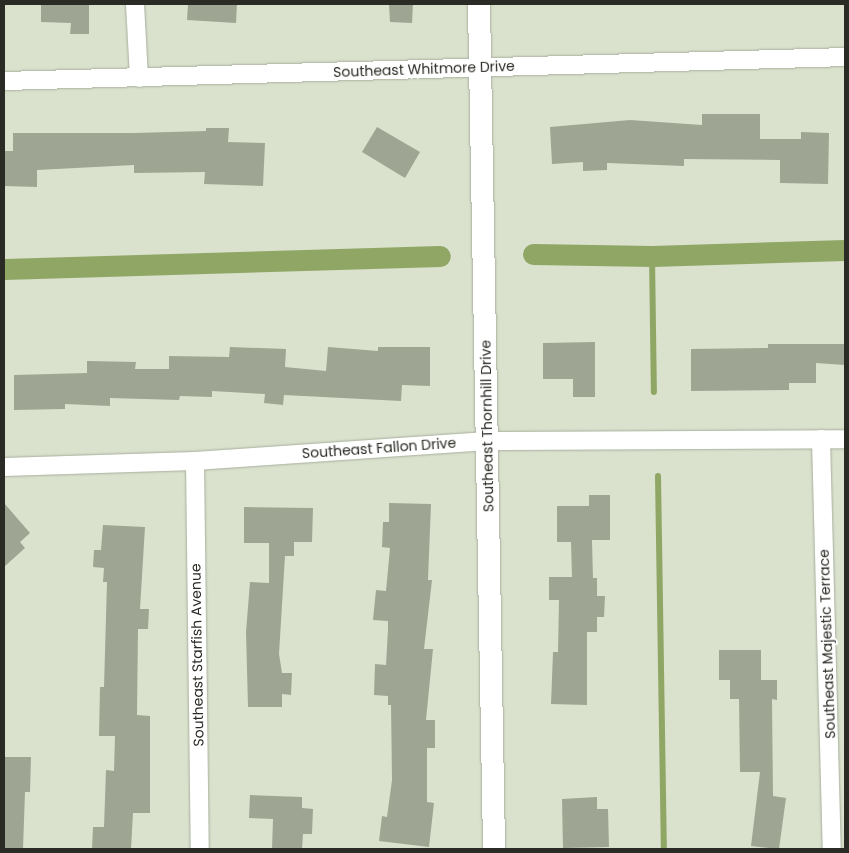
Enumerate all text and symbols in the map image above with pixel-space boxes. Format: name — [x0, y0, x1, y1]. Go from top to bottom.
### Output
street label: Southeast Whitmore Drive — [333, 57, 515, 81]
street label: Southeast Thornhill Drive — [477, 340, 497, 512]
street label: Southeast Fallon Drive — [301, 434, 457, 462]
street label: Southeast Majestic Terrace — [815, 549, 839, 739]
street label: Southeast Starfish Avenue — [187, 563, 207, 747]

